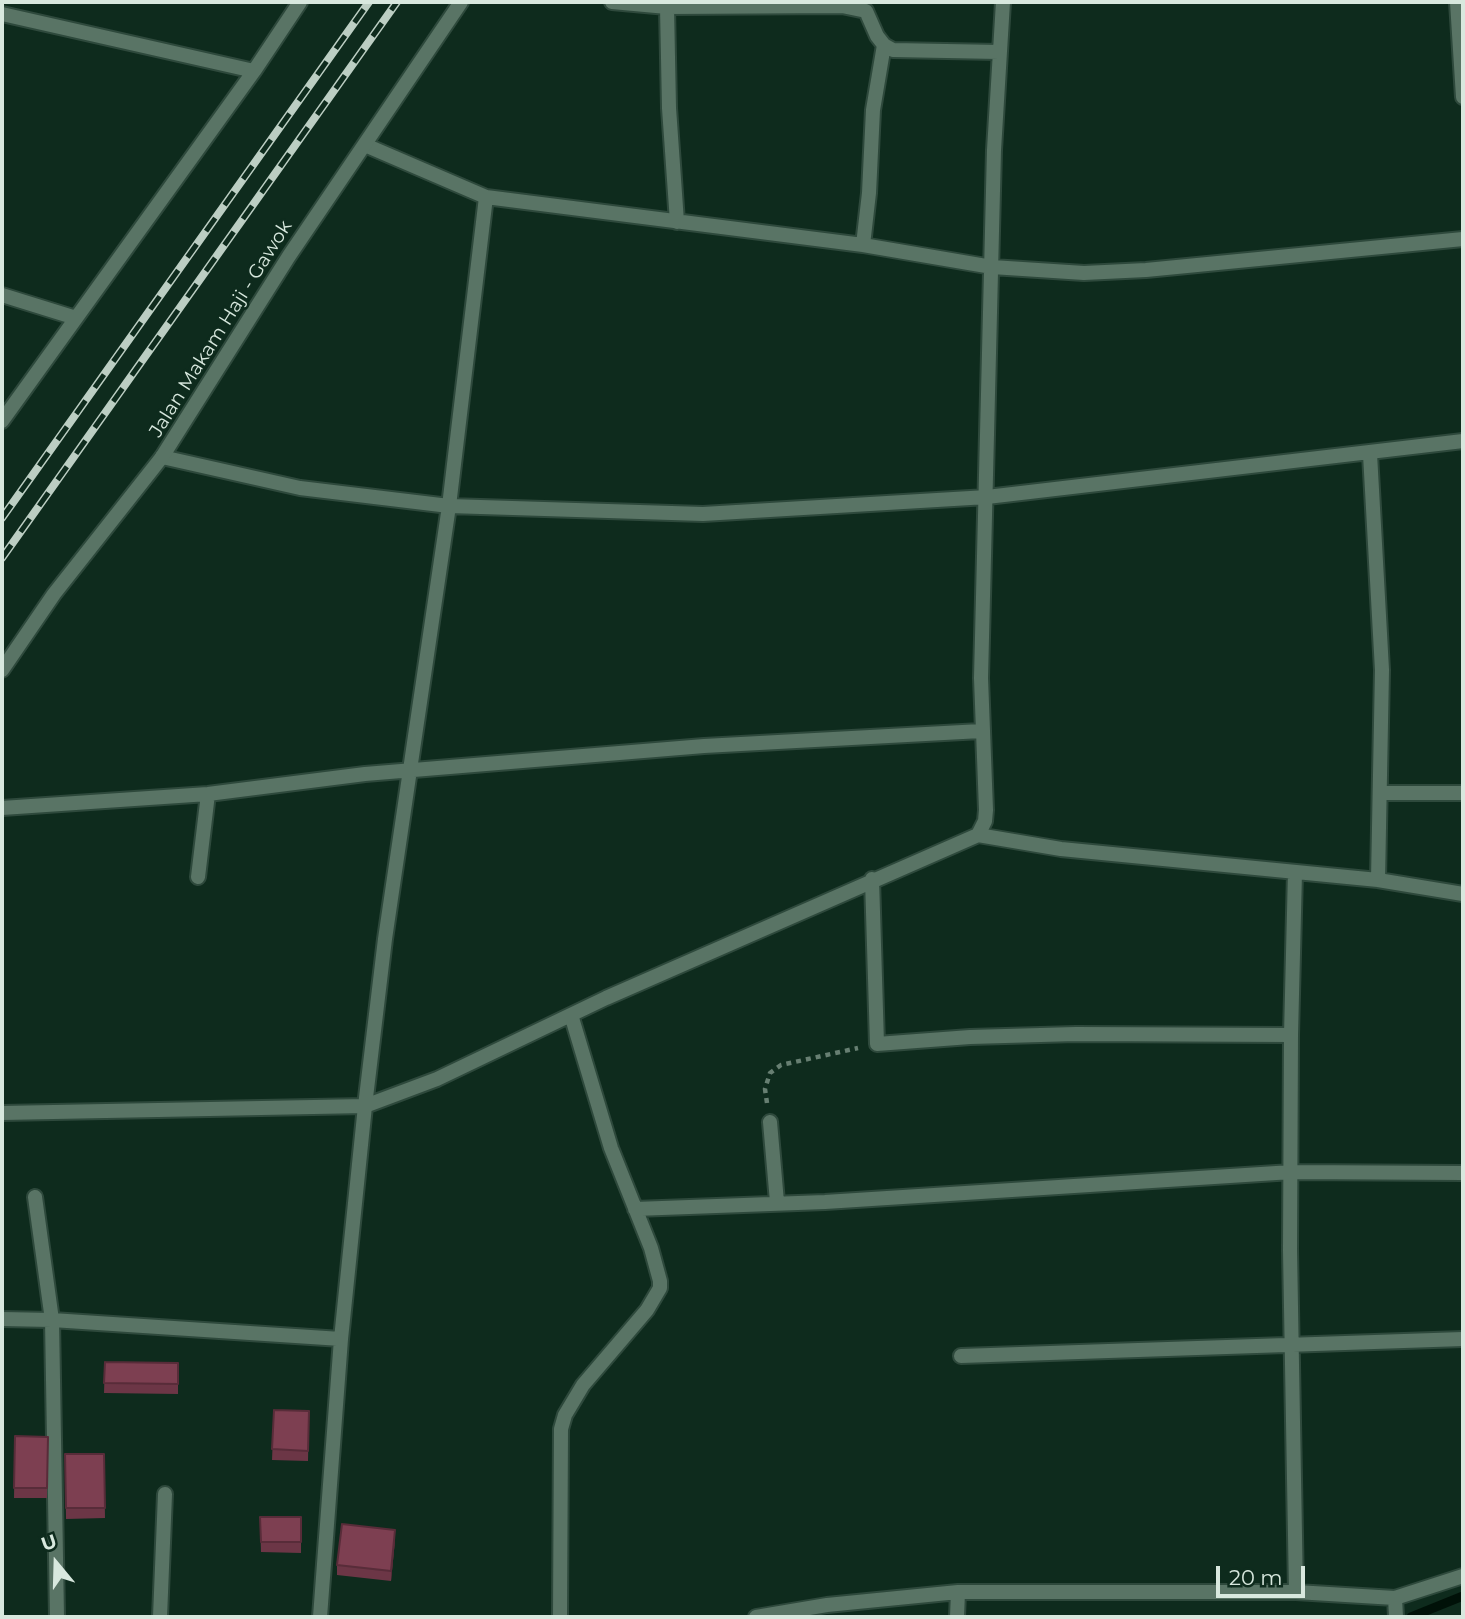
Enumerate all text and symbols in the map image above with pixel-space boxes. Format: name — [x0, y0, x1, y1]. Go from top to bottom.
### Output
street label: Jalan Makam Haji - Gawok — [145, 216, 297, 442]
north arrow — [21, 1528, 91, 1598]
text: U — [38, 1529, 60, 1556]
scale bar — [1220, 1552, 1309, 1596]
text: 20 m — [1229, 1565, 1283, 1590]

